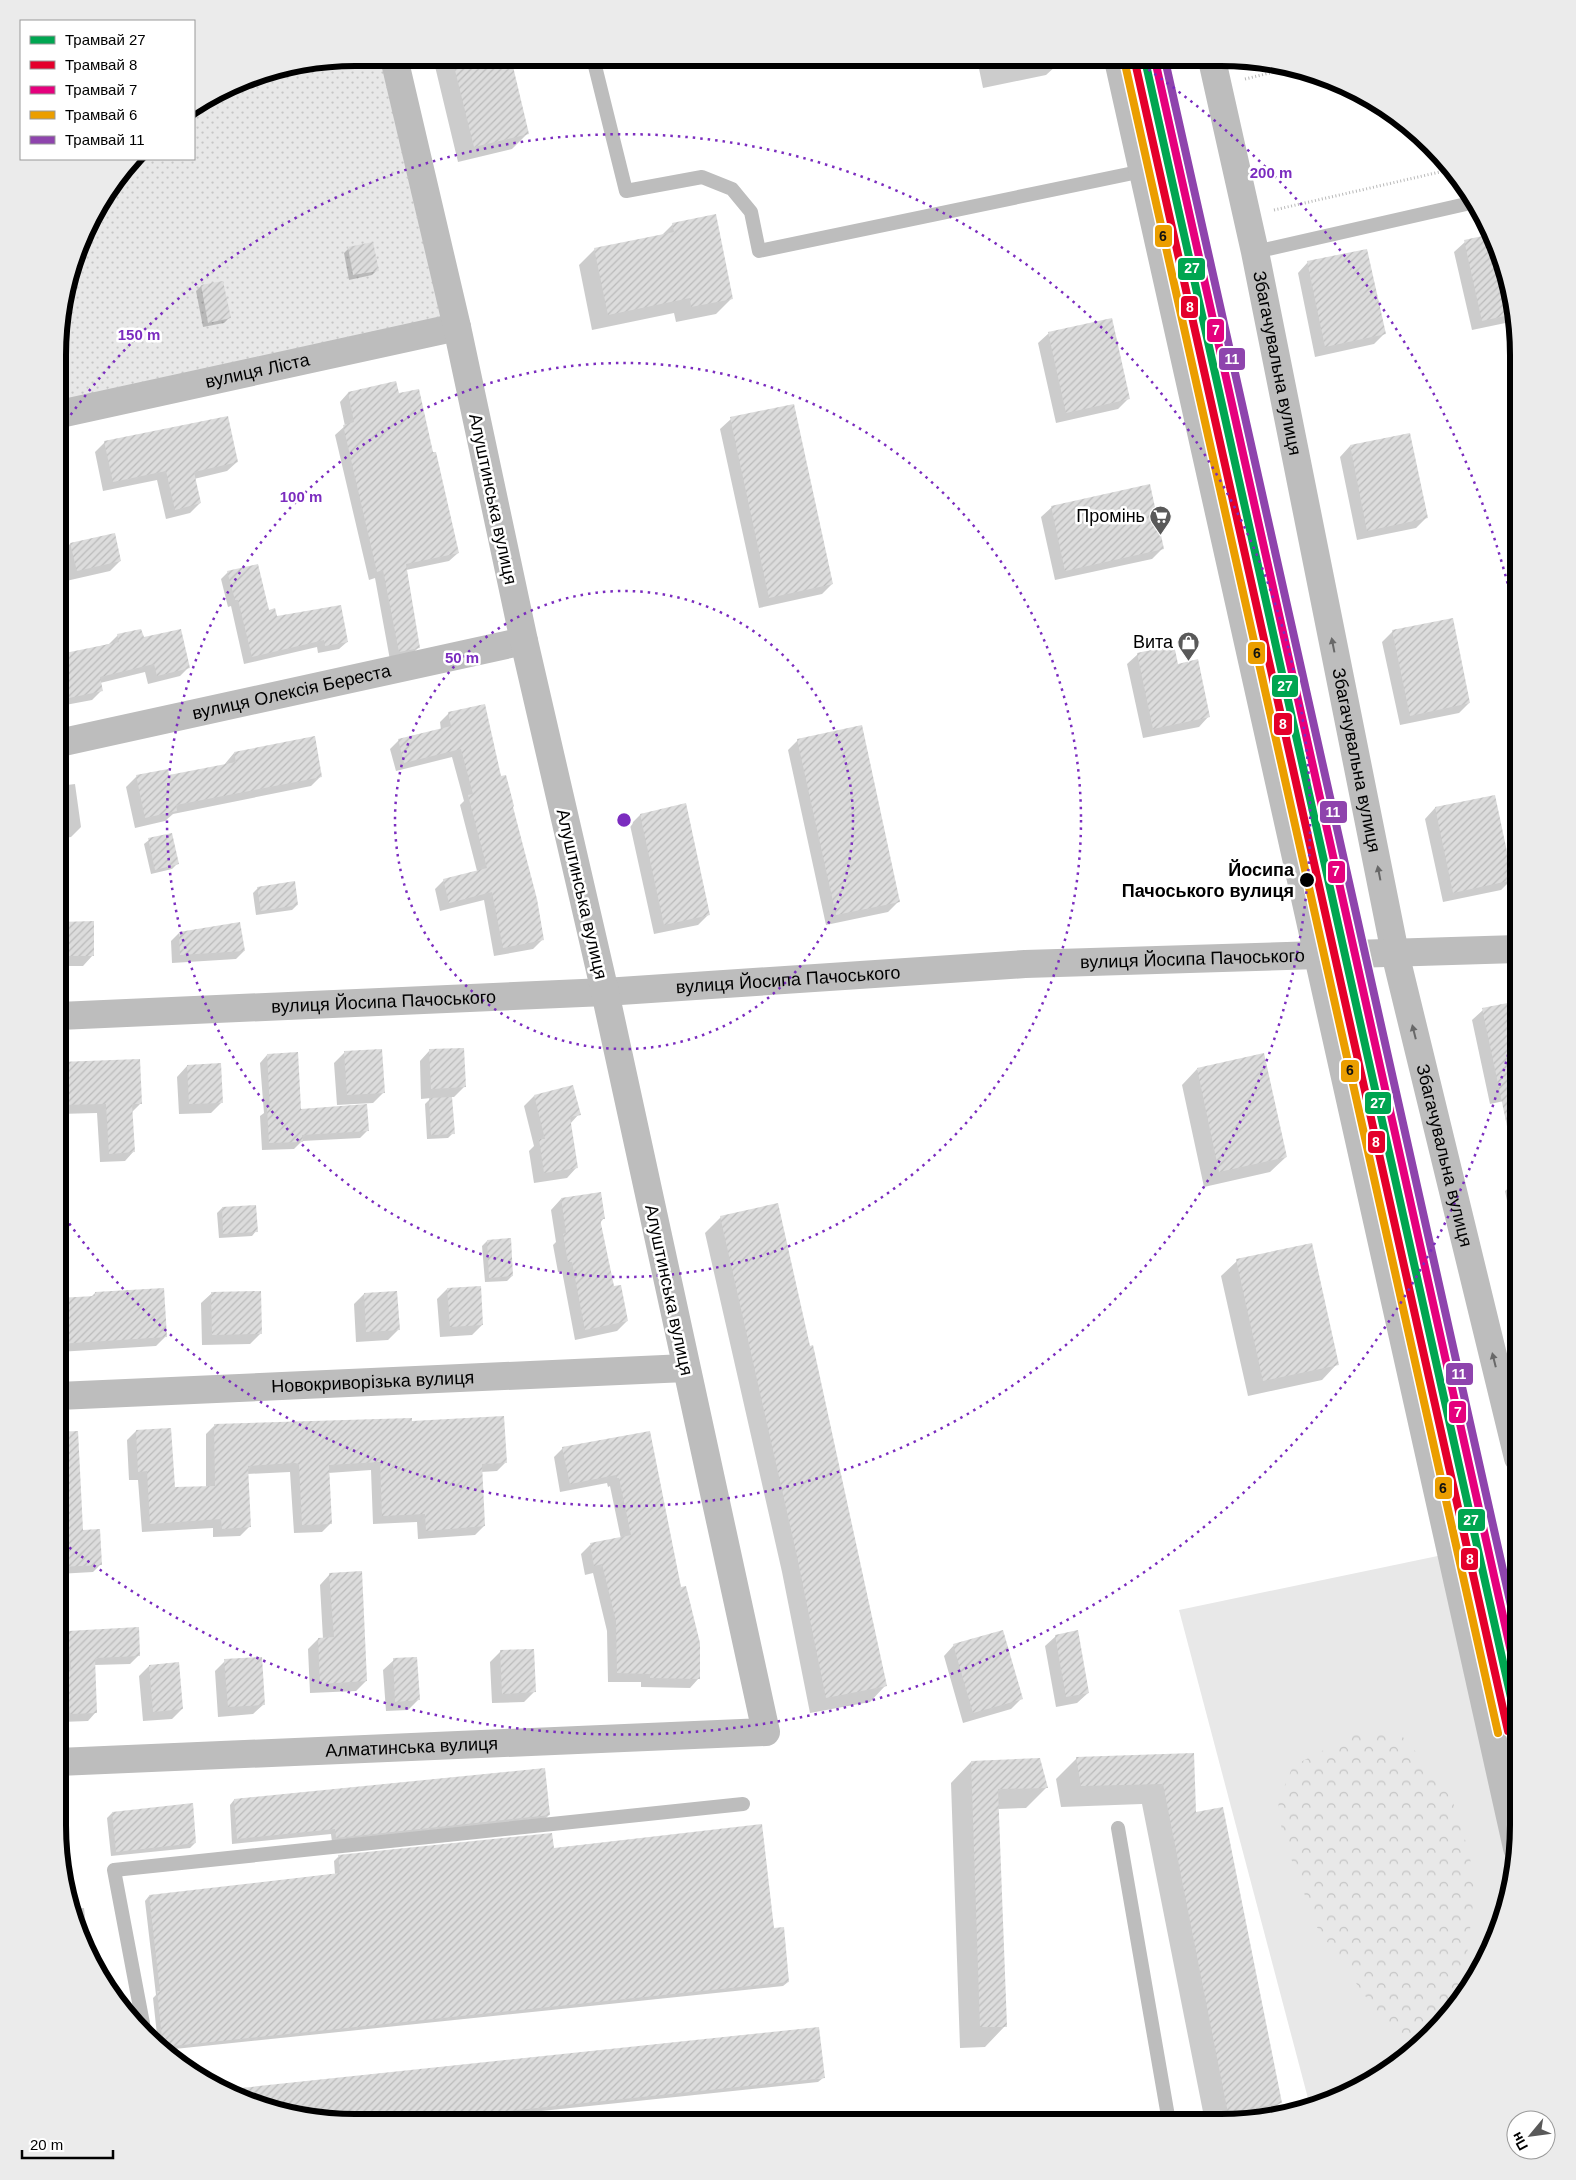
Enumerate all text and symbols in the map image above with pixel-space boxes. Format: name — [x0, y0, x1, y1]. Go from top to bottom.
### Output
legend — [20, 20, 195, 160]
text: Трамвай 27 — [65, 31, 146, 48]
text: Трамвай 8 — [65, 56, 137, 73]
text: Трамвай 7 — [65, 81, 137, 98]
text: Трамвай 6 — [65, 106, 137, 123]
text: Трамвай 11 — [65, 131, 145, 148]
text: 200 m — [1250, 164, 1292, 181]
line badge: 6 — [1154, 224, 1173, 248]
text: 6 — [1159, 228, 1167, 244]
line badge: 27 — [1177, 257, 1206, 281]
text: 27 — [1184, 260, 1200, 276]
street label: Збагачувальна вулиця — [1249, 269, 1305, 457]
line badge: 8 — [1180, 295, 1199, 319]
text: 8 — [1186, 299, 1194, 315]
line badge: 7 — [1206, 318, 1225, 343]
text: 7 — [1212, 322, 1220, 338]
text: 150 m — [118, 326, 160, 343]
line badge: 11 — [1218, 347, 1246, 371]
street label: вулиця Ліста — [203, 349, 312, 392]
text: 11 — [1225, 351, 1240, 367]
street label: Алуштинська вулиця — [465, 412, 521, 586]
text: 100 m — [280, 488, 322, 505]
supermarket icon: Промінь — [1149, 504, 1173, 535]
place label: Промінь — [1076, 506, 1145, 526]
shop icon: Вита — [1177, 630, 1201, 661]
place label: Вита — [1133, 632, 1174, 652]
one-way arrow — [1329, 637, 1337, 653]
line badge: 6 — [1247, 641, 1266, 665]
text: 6 — [1253, 645, 1261, 661]
text: 50 m — [445, 649, 479, 666]
street label: вулиця Олексія Береста — [190, 660, 393, 723]
street label: Збагачувальна вулиця — [1328, 666, 1385, 854]
line badge: 27 — [1271, 674, 1299, 698]
text: 27 — [1277, 678, 1293, 694]
line badge: 8 — [1273, 712, 1293, 736]
text: 8 — [1279, 716, 1287, 732]
line badge: 11 — [1319, 800, 1348, 824]
text: 11 — [1326, 804, 1341, 820]
street label: Алуштинська вулиця — [553, 807, 611, 981]
centre of rings — [615, 811, 633, 829]
place label: Йосипа Пачоського вулиця — [1122, 859, 1295, 901]
line badge: 7 — [1327, 860, 1346, 884]
text: 7 — [1332, 863, 1340, 879]
one-way arrow — [1375, 866, 1383, 881]
marker: Йосипа Пачоського вулиця — [1298, 871, 1316, 889]
street label: вулиця Йосипа Пачоського — [1080, 945, 1305, 972]
street label: вулиця Йосипа Пачоського — [675, 962, 901, 997]
street label: вулиця Йосипа Пачоського — [271, 987, 496, 1017]
one-way arrow — [1410, 1024, 1418, 1039]
line badge: 6 — [1340, 1059, 1360, 1083]
text: 6 — [1346, 1062, 1354, 1078]
street label: Збагачувальна вулиця — [1412, 1062, 1476, 1249]
line badge: 27 — [1364, 1091, 1392, 1115]
text: 27 — [1370, 1095, 1386, 1111]
line badge: 8 — [1367, 1130, 1386, 1154]
text: 8 — [1372, 1134, 1380, 1150]
street label: Алуштинська вулиця — [641, 1203, 697, 1377]
one-way arrow — [1490, 1352, 1498, 1367]
line badge: 11 — [1445, 1362, 1474, 1386]
text: 11 — [1452, 1366, 1467, 1382]
street label: Новокриворізька вулиця — [271, 1367, 475, 1396]
line badge: 7 — [1448, 1400, 1467, 1424]
text: 7 — [1454, 1404, 1462, 1420]
line badge: 6 — [1434, 1476, 1453, 1500]
text: 6 — [1439, 1480, 1447, 1496]
line badge: 27 — [1457, 1508, 1486, 1532]
text: 27 — [1463, 1512, 1479, 1528]
line badge: 8 — [1460, 1547, 1479, 1571]
text: 8 — [1466, 1551, 1474, 1567]
street label: Алматинська вулиця — [325, 1733, 498, 1761]
north arrow — [1506, 2110, 1556, 2160]
scale bar — [22, 2128, 114, 2160]
text: Пн — [1508, 2129, 1531, 2153]
text: 20 m — [30, 2136, 63, 2153]

